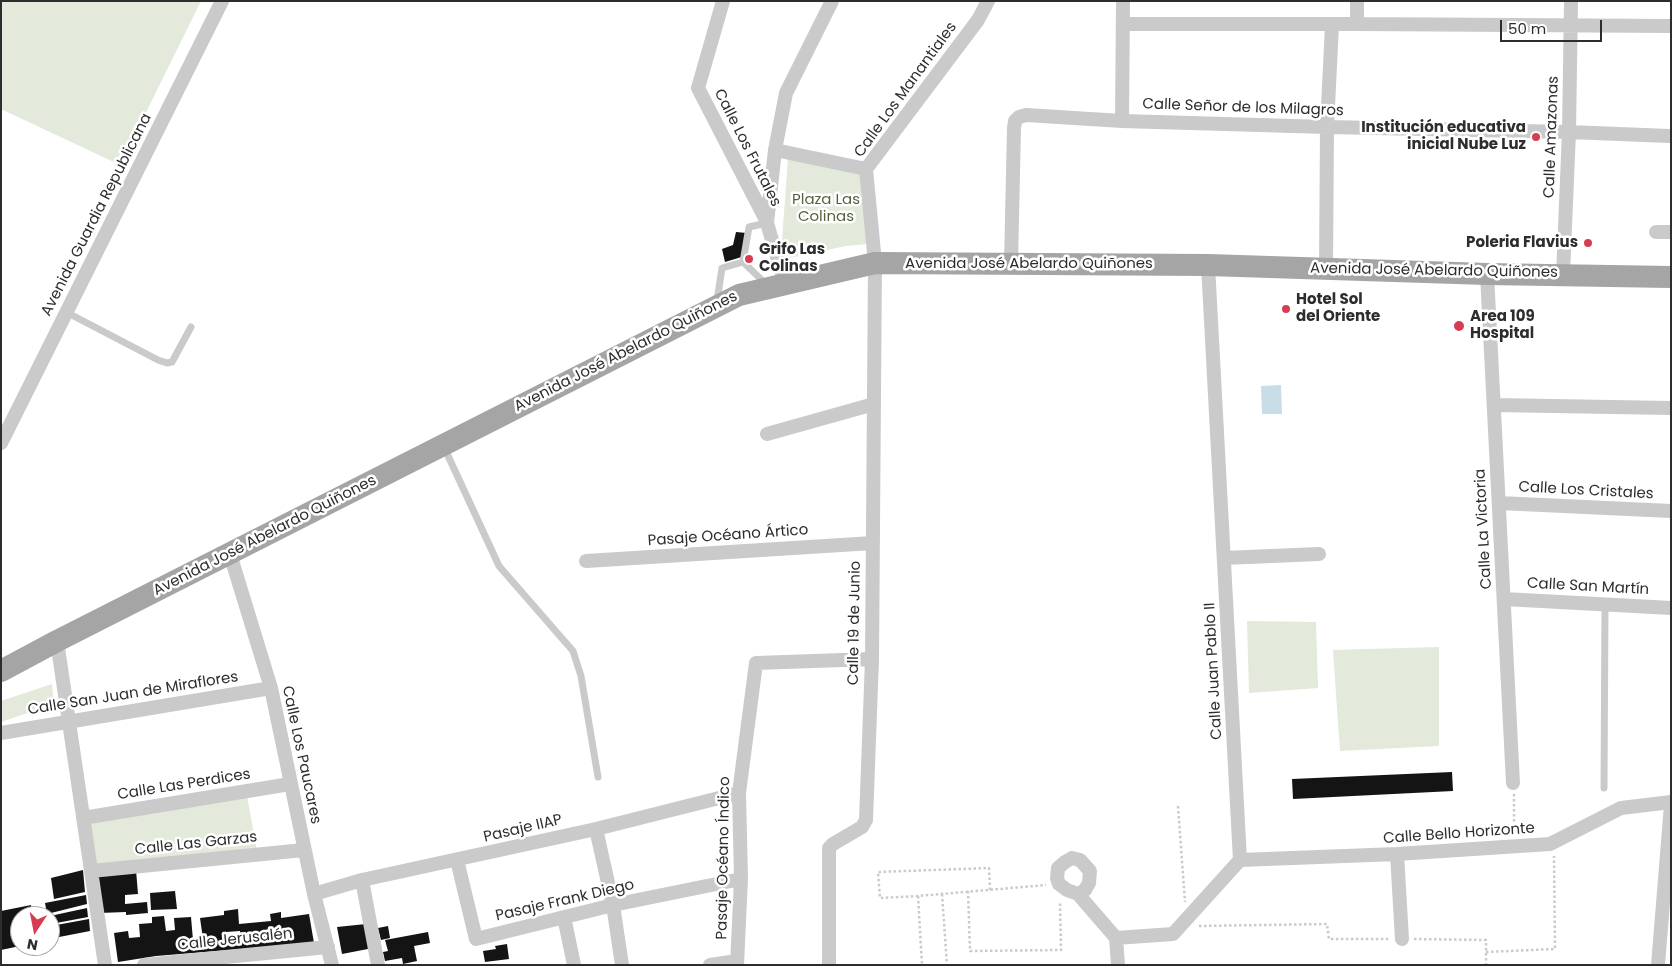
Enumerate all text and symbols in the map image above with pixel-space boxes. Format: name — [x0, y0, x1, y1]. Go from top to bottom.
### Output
scale bar — [1502, 10, 1604, 42]
text: 50 m — [1508, 18, 1546, 39]
street label: Calle Los Manantiales — [851, 19, 961, 161]
street label: Calle Amazonas — [1541, 76, 1563, 198]
street label: Calle Los Frutales — [710, 86, 784, 210]
street label: Calle Señor de los Milagros — [1142, 95, 1344, 121]
street label: Avenida Guardia Republicana — [38, 111, 156, 319]
place label: Institución educativa inicial Nube Luz — [1361, 119, 1526, 154]
marker: Institución educativa inicial Nube Luz — [1530, 131, 1542, 143]
park label: Plaza Las Colinas — [792, 191, 860, 226]
place label: Poleria Flavius — [1466, 234, 1578, 252]
marker: Poleria Flavius — [1582, 237, 1594, 249]
place label: Grifo Las Colinas — [759, 241, 825, 276]
marker: Grifo Las Colinas — [743, 253, 755, 265]
street label: Avenida José Abelardo Quiñones — [905, 255, 1153, 273]
street label: Avenida José Abelardo Quiñones — [1310, 260, 1558, 282]
street label: Avenida José Abelardo Quiñones — [511, 288, 741, 416]
place label: Hotel Sol del Oriente — [1296, 291, 1380, 326]
marker: Hotel Sol del Oriente — [1280, 303, 1292, 315]
place label: Area 109 Hospital — [1470, 308, 1535, 343]
marker: Area 109 Hospital — [1452, 319, 1466, 333]
street label: Calle La Victoria — [1472, 468, 1496, 590]
street label: Avenida José Abelardo Quiñones — [150, 472, 380, 600]
street label: Calle Los Cristales — [1518, 478, 1654, 504]
street label: Pasaje Océano Ártico — [647, 521, 809, 551]
street label: Calle 19 de Junio — [845, 561, 865, 685]
street label: Calle San Martín — [1526, 575, 1650, 599]
street label: Calle Juan Pablo II — [1201, 602, 1227, 740]
street label: Calle San Juan de Miraflores — [26, 668, 240, 720]
street label: Calle Los Paucares — [278, 684, 324, 826]
street label: Calle Las Perdices — [116, 766, 252, 804]
street label: Pasaje Océano Índico — [714, 776, 734, 940]
street label: Pasaje IIAP — [482, 811, 564, 847]
street label: Calle Bello Horizonte — [1383, 820, 1535, 848]
street label: Calle Las Garzas — [134, 829, 258, 859]
street label: Pasaje Frank Diego — [494, 876, 636, 926]
north arrow — [10, 906, 60, 956]
street label: Calle Jerusalén — [177, 925, 293, 955]
text: N — [25, 934, 39, 956]

